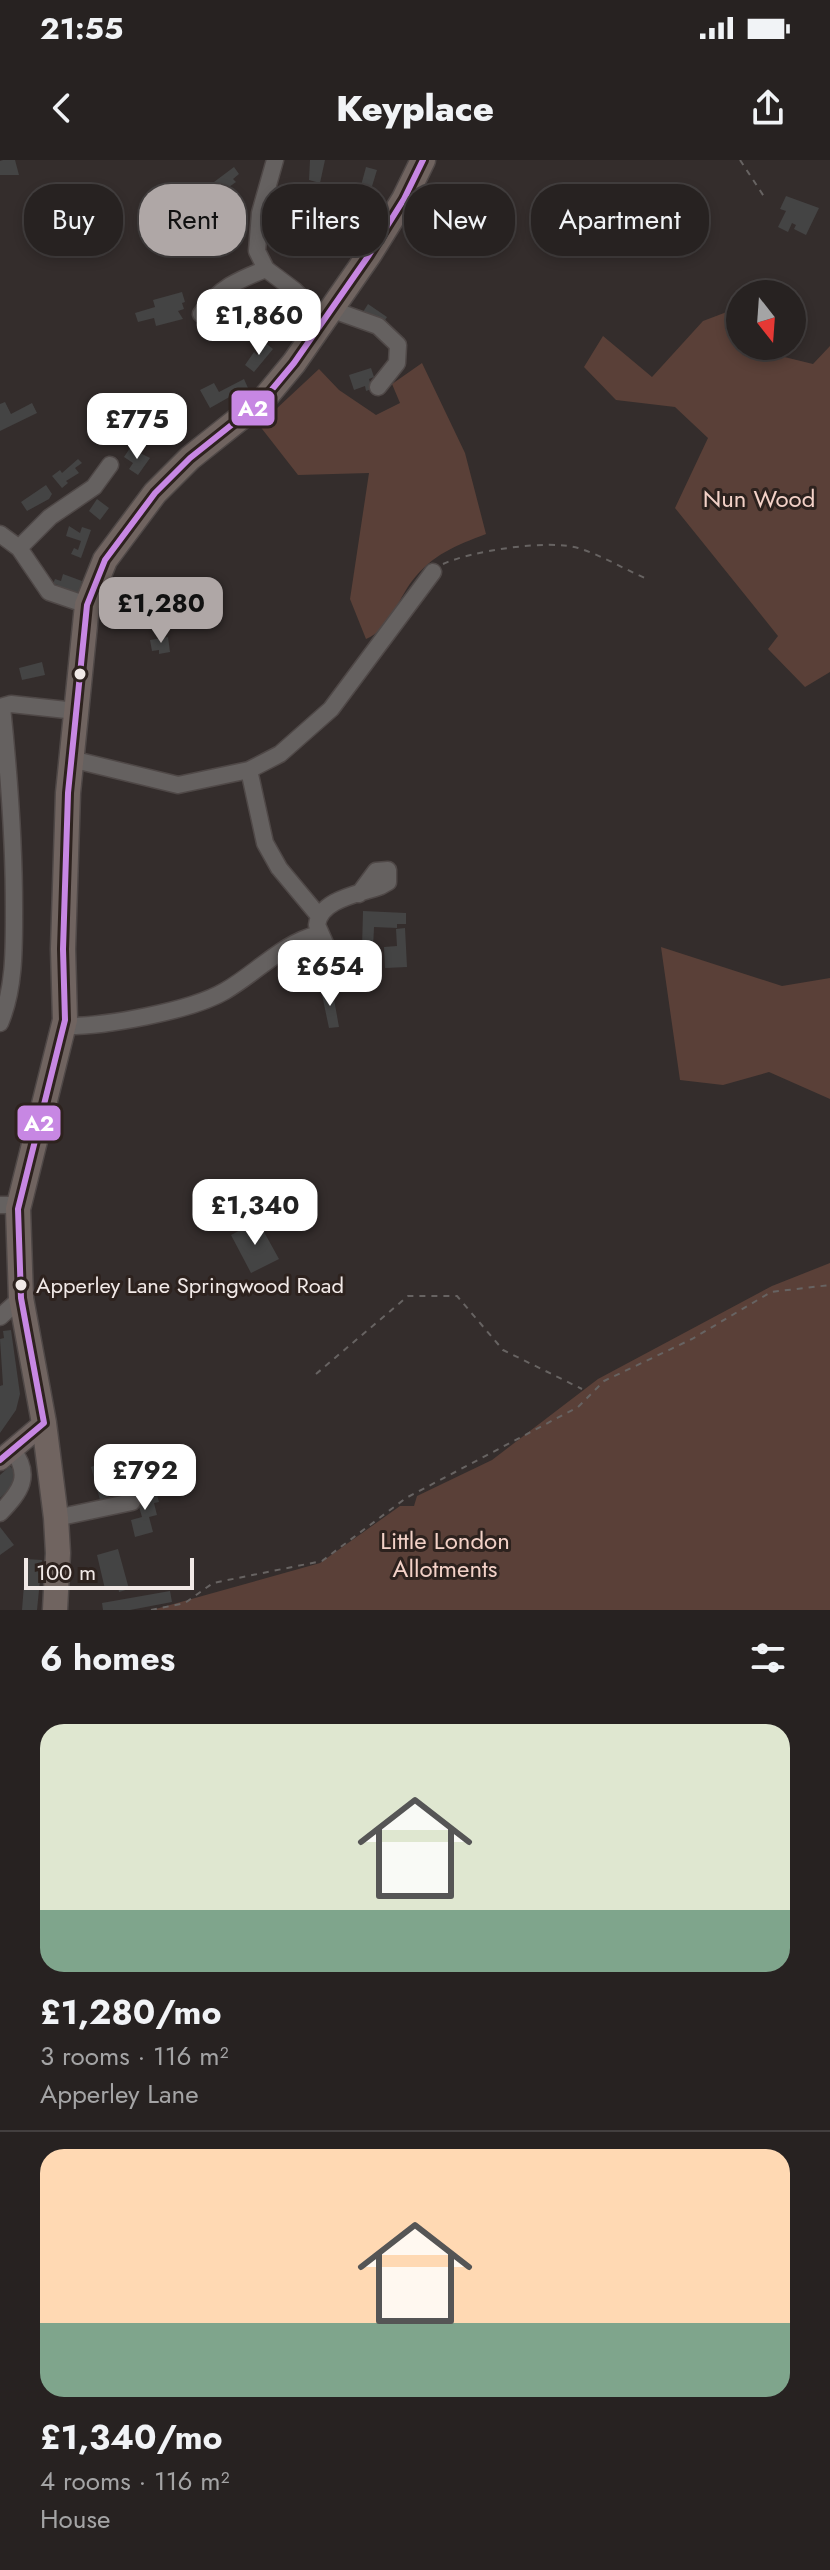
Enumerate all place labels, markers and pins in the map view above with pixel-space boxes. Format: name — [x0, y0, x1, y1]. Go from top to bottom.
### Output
pin: £1,860 — [194, 289, 324, 357]
pin: £775 — [90, 393, 184, 461]
pin: £1,280 — [96, 577, 226, 645]
unlabelled marker — [72, 666, 88, 682]
pin: £654 — [283, 940, 377, 1008]
pin: £1,340 — [190, 1179, 320, 1247]
place label: Apperley Lane Springwood Road — [36, 1269, 344, 1301]
marker: Apperley Lane Springwood Road — [13, 1277, 29, 1293]
pin: £792 — [98, 1444, 192, 1512]

